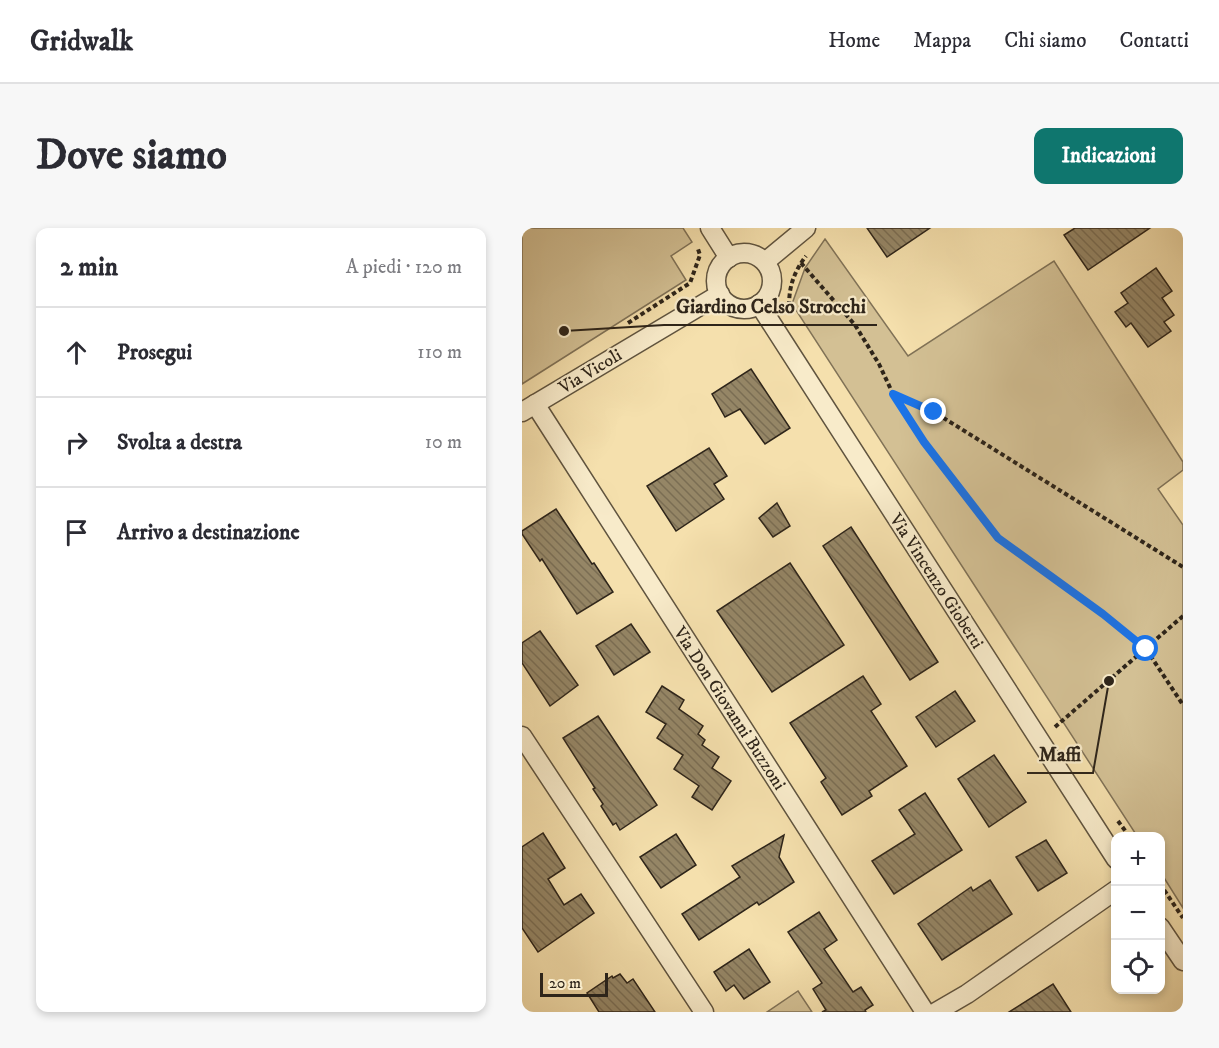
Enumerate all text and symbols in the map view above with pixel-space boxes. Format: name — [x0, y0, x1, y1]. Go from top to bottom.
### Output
text: Gridwalk — [30, 24, 133, 59]
text: Home — [828, 28, 880, 54]
text: Mappa — [913, 28, 971, 54]
text: Chi siamo — [1004, 28, 1086, 54]
text: Contatti — [1119, 28, 1189, 54]
button: Indicazioni — [1034, 128, 1183, 184]
text: Dove siamo — [36, 130, 227, 182]
text: 2 min — [60, 251, 118, 284]
text: A piedi · 120 m — [346, 255, 462, 280]
callout: Giardino Celso Strocchi — [664, 287, 877, 325]
text: Giardino Celso Strocchi — [676, 295, 866, 320]
icon: ahead — [60, 336, 93, 369]
text: Prosegui — [117, 339, 192, 366]
text: 110 m — [417, 340, 462, 365]
street label: Via Vicoli — [554, 344, 626, 400]
route end — [920, 398, 946, 424]
icon: right — [60, 426, 93, 459]
text: Svolta a destra — [117, 429, 242, 456]
text: 10 m — [425, 430, 462, 455]
street label: Via Vincenzo Gioberti — [884, 509, 988, 653]
icon: arrive — [60, 516, 93, 549]
text: Arrivo a destinazione — [117, 519, 300, 546]
street label: Via Don Giovanni Buzzoni — [668, 622, 790, 794]
route start — [1132, 635, 1158, 661]
callout: Maffi — [1027, 735, 1093, 773]
text: Maffi — [1039, 743, 1082, 768]
map controls — [1111, 832, 1165, 994]
button: + — [1111, 832, 1165, 886]
button: − — [1111, 886, 1165, 940]
button: locate — [1111, 940, 1165, 994]
scale bar — [540, 970, 608, 998]
text: 20 m — [549, 973, 581, 993]

